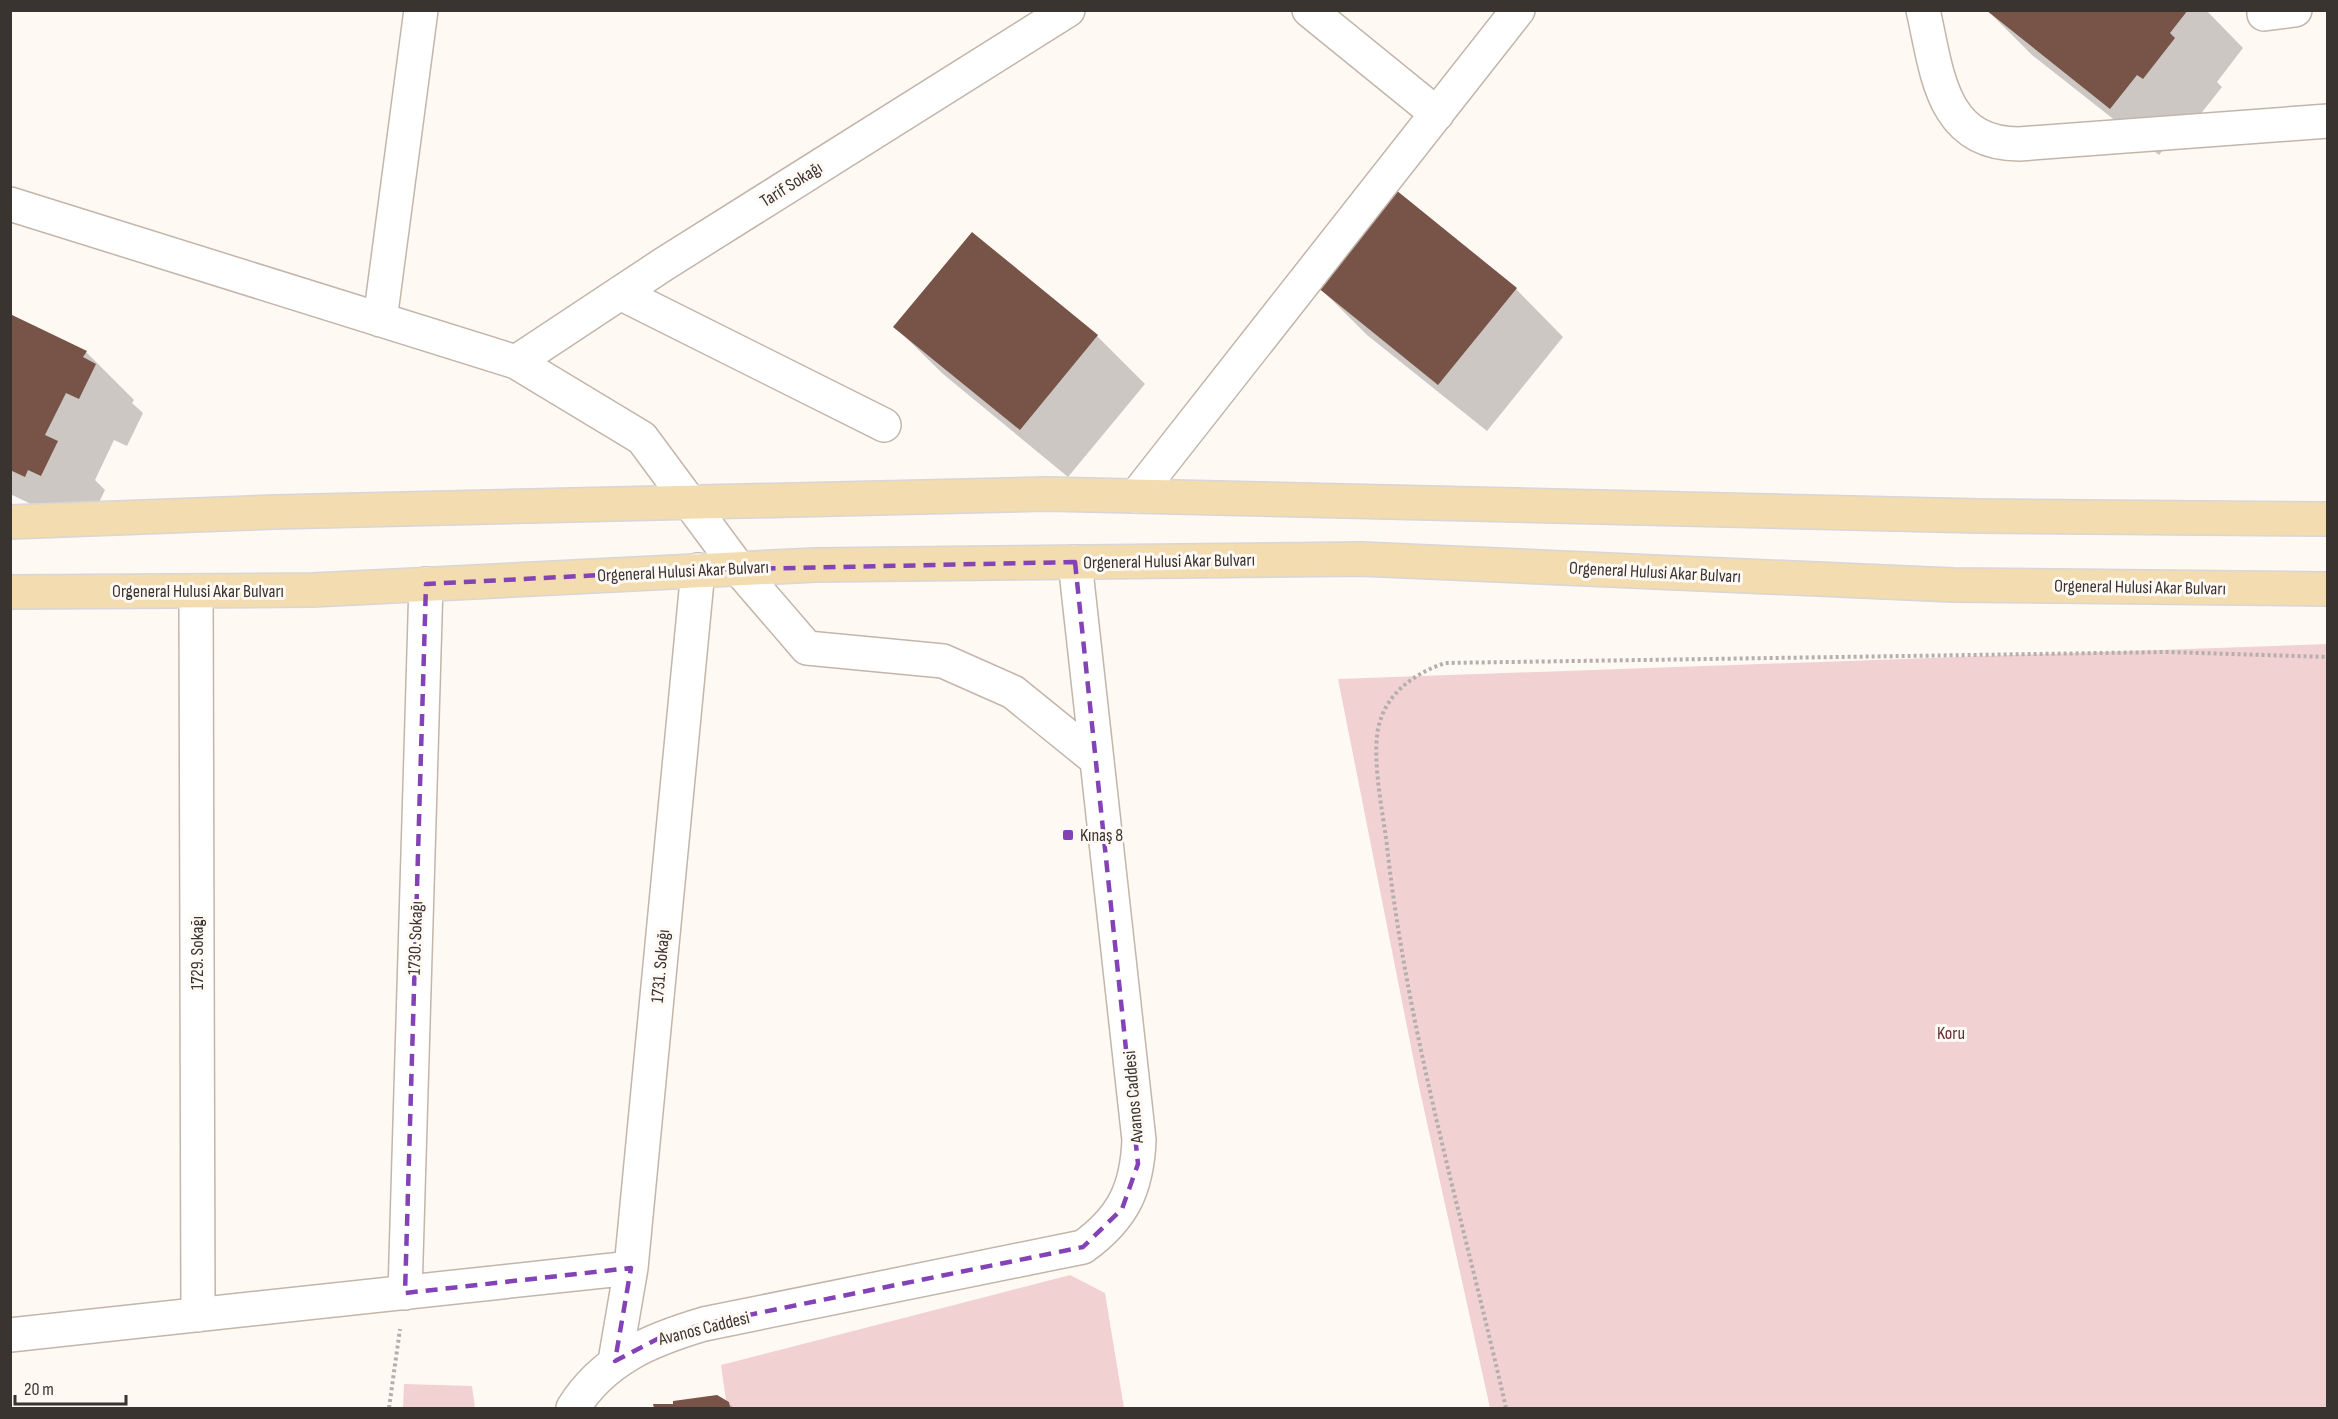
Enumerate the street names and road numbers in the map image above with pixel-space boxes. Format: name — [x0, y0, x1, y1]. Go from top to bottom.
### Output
street label: Tarif Sokağı — [756, 157, 826, 212]
street label: Orgeneral Hulusi Akar Bulvarı — [1083, 550, 1255, 573]
street label: Orgeneral Hulusi Akar Bulvarı — [597, 557, 769, 586]
street label: Orgeneral Hulusi Akar Bulvarı — [1569, 558, 1741, 587]
street label: Orgeneral Hulusi Akar Bulvarı — [2054, 576, 2226, 599]
street label: Orgeneral Hulusi Akar Bulvarı — [112, 581, 284, 602]
street label: 1730. Sokağı — [404, 901, 427, 976]
street label: 1729. Sokağı — [187, 916, 208, 990]
street label: 1731. Sokağı — [647, 928, 674, 1004]
street label: Avanos Caddesi — [1119, 1050, 1148, 1145]
street label: Avanos Caddesi — [655, 1307, 752, 1350]

